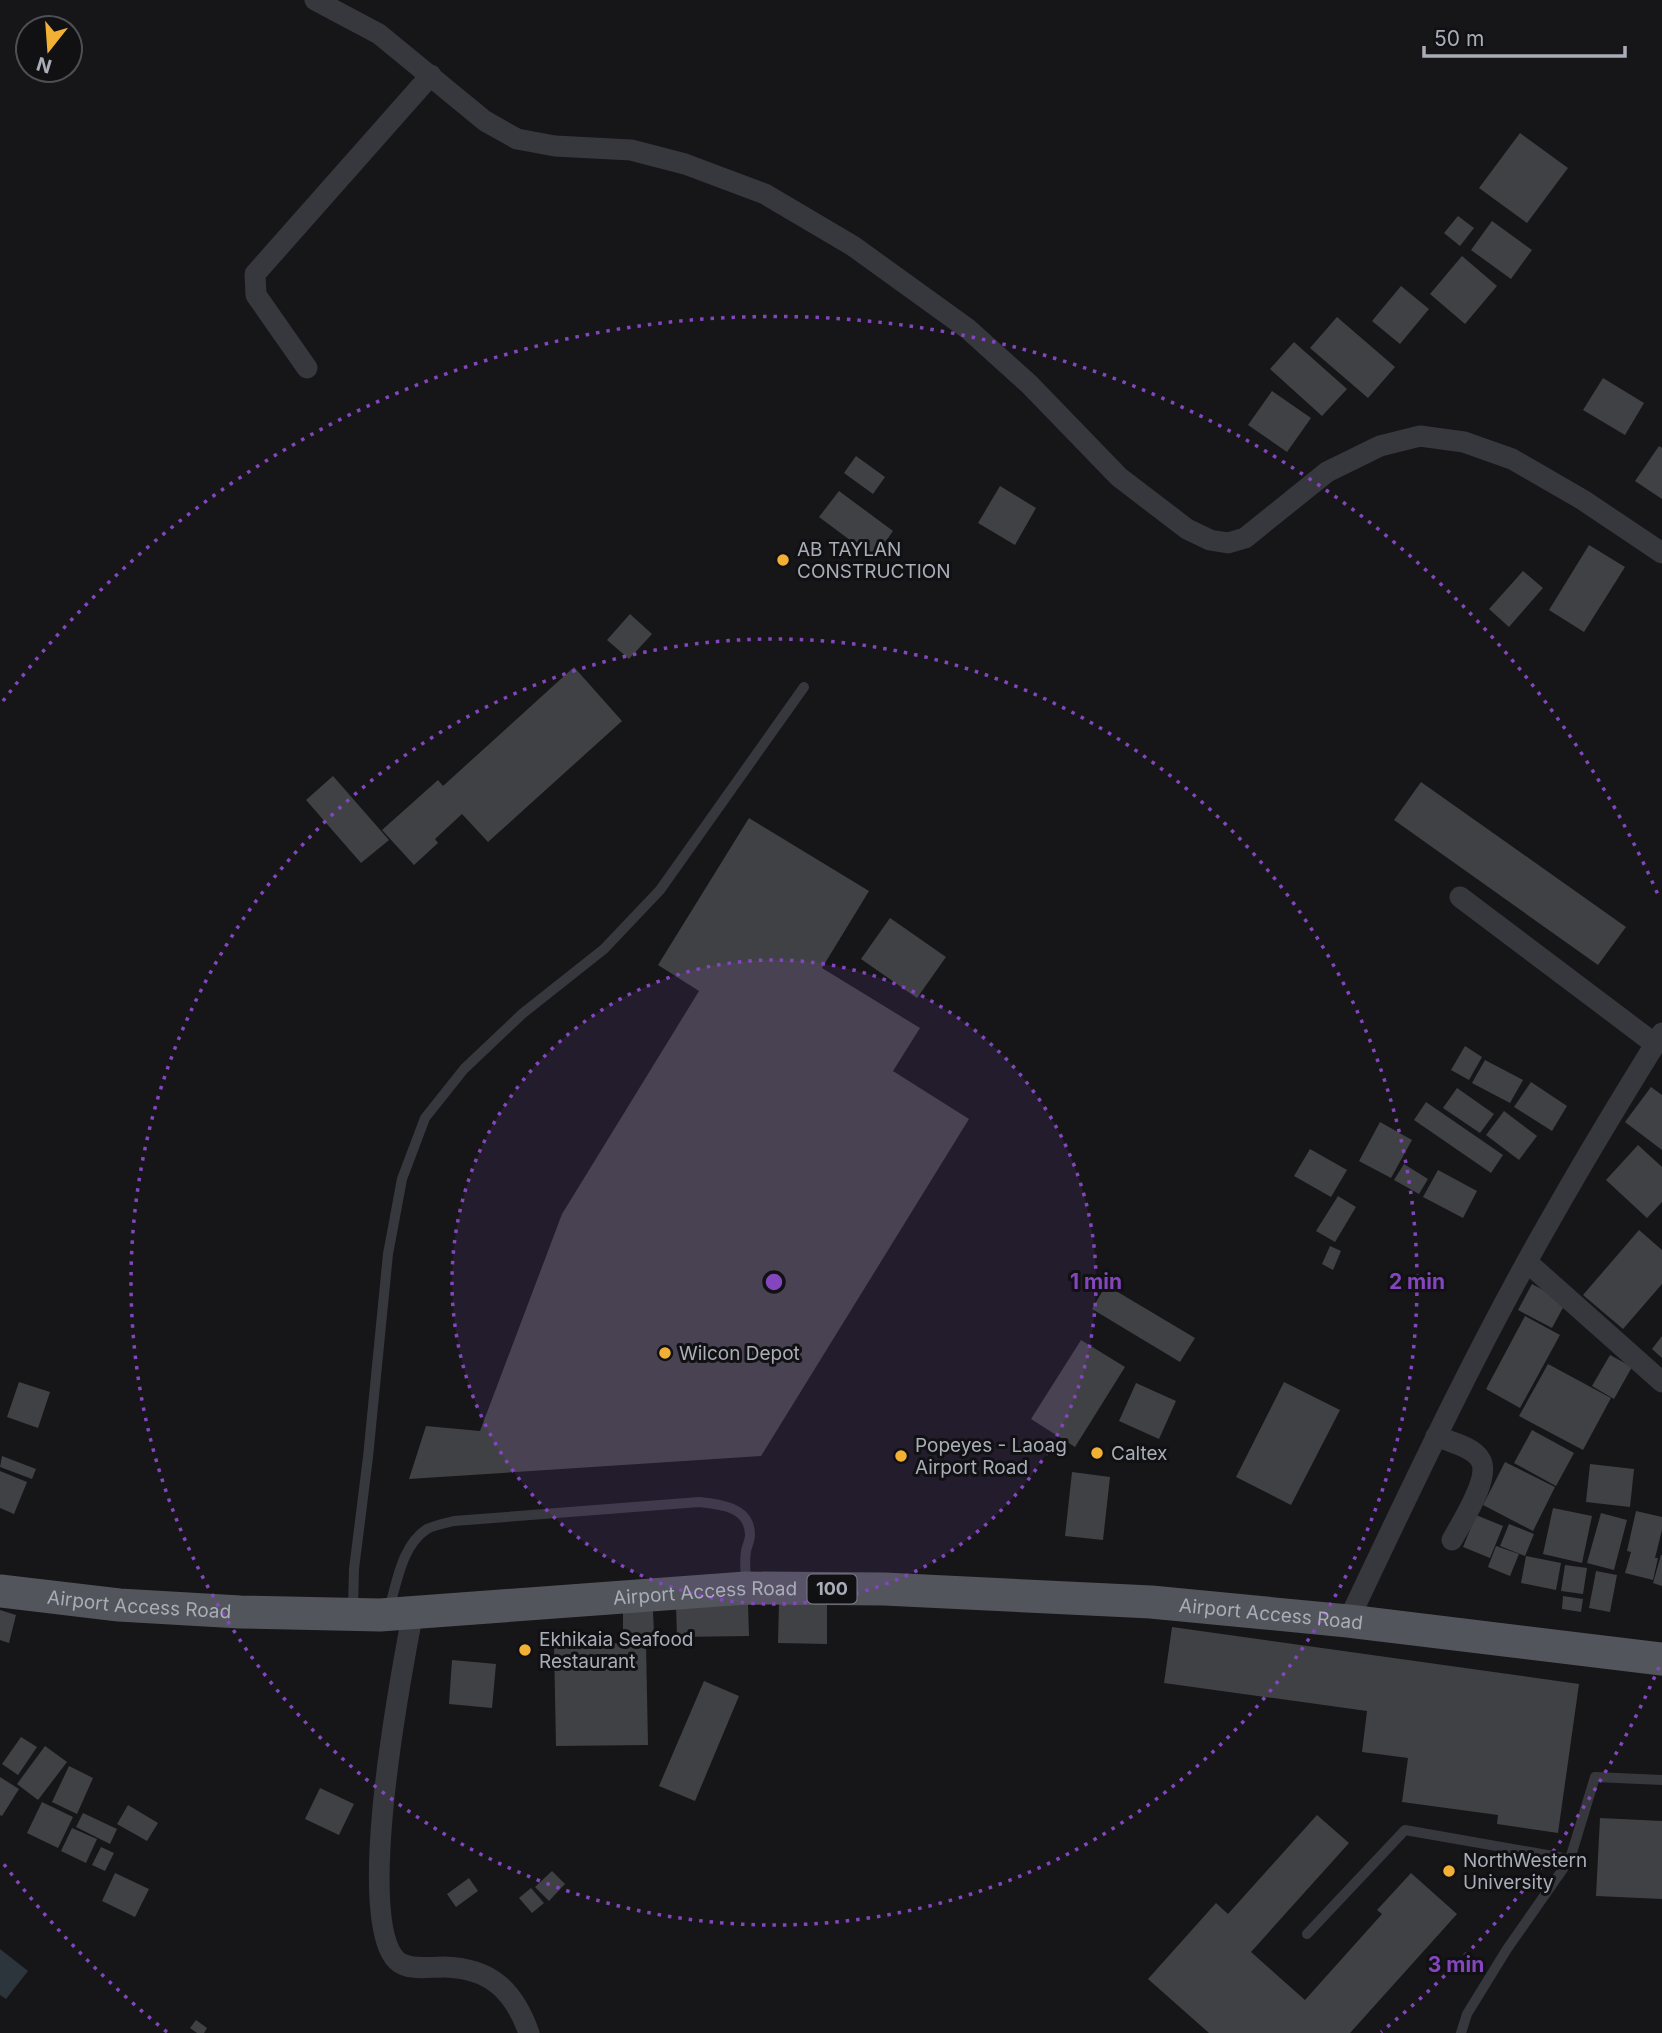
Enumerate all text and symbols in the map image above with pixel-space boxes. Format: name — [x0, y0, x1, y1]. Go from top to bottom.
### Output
north arrow — [14, 14, 84, 84]
scale bar — [1424, 14, 1625, 58]
text: 50 m — [1434, 26, 1484, 51]
text: N — [34, 52, 54, 78]
place label: AB TAYLAN CONSTRUCTION — [797, 538, 951, 583]
marker: AB TAYLAN CONSTRUCTION — [775, 552, 791, 568]
text: 1 min — [1070, 1269, 1122, 1294]
text: 2 min — [1389, 1269, 1445, 1294]
centre of rings — [762, 1270, 786, 1294]
place label: Wilcon Depot — [679, 1342, 800, 1365]
marker: Wilcon Depot — [657, 1345, 673, 1361]
place label: Popeyes - Laoag Airport Road — [915, 1434, 1067, 1479]
place label: Caltex — [1111, 1442, 1167, 1465]
marker: Caltex — [1089, 1445, 1105, 1461]
marker: Popeyes - Laoag Airport Road — [893, 1448, 909, 1464]
road number: 100 — [808, 1574, 856, 1604]
street label: Airport Access Road — [612, 1577, 797, 1610]
street label: Airport Access Road — [46, 1586, 232, 1623]
street label: Airport Access Road — [1178, 1594, 1364, 1635]
place label: Ekhikaia Seafood Restaurant — [539, 1628, 693, 1673]
marker: Ekhikaia Seafood Restaurant — [517, 1642, 533, 1658]
place label: NorthWestern University — [1463, 1849, 1587, 1894]
marker: NorthWestern University — [1441, 1863, 1457, 1879]
text: 3 min — [1428, 1952, 1484, 1977]

